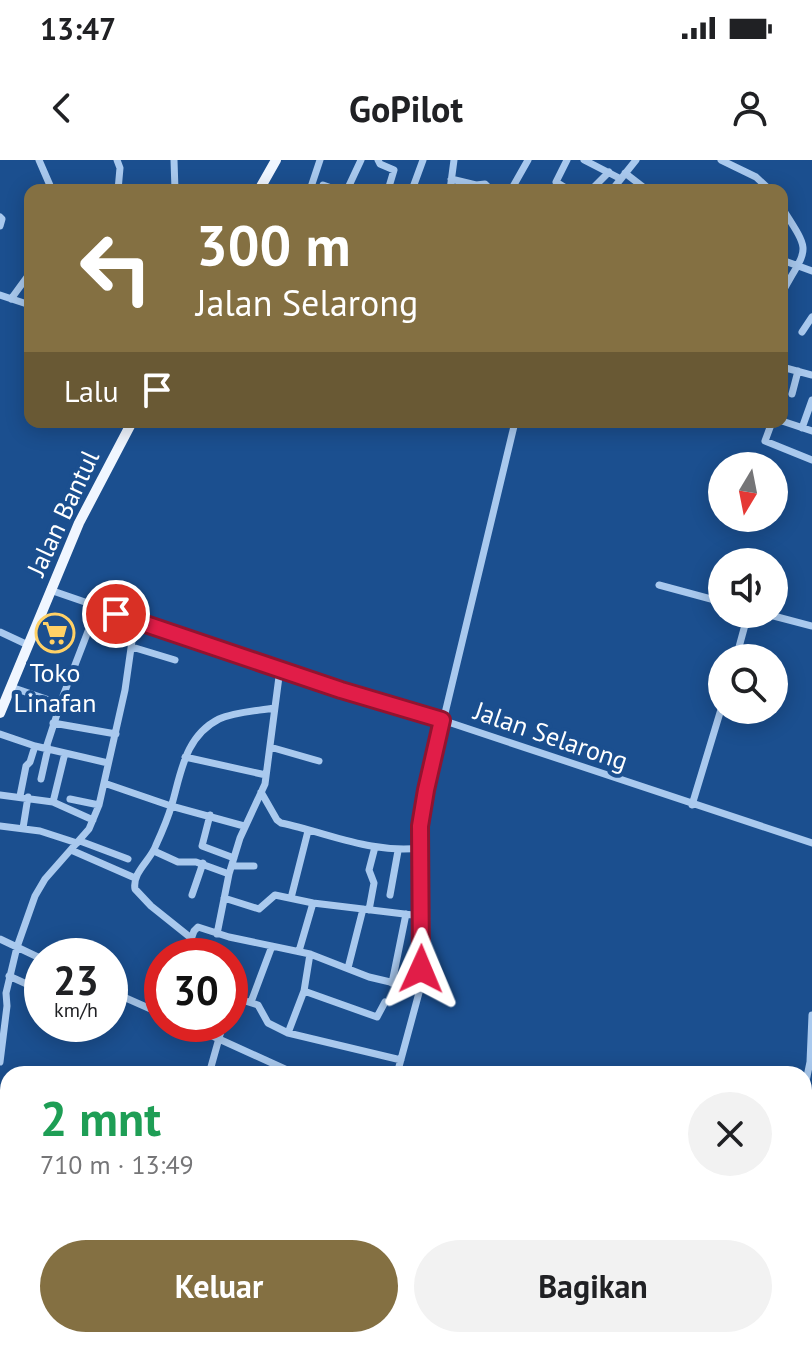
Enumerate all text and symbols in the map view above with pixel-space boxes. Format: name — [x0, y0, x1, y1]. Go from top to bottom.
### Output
text: 13:47 — [40, 9, 116, 48]
text: GoPilot — [349, 85, 463, 132]
icon: back — [40, 86, 84, 130]
icon: person — [728, 86, 772, 130]
text: 300 m — [196, 209, 351, 281]
icon: left — [64, 216, 168, 320]
text: Jalan Selarong — [196, 279, 418, 326]
icon: arrive — [135, 368, 179, 412]
text: Lalu — [64, 371, 119, 410]
street label: Jalan Bantul — [19, 444, 106, 582]
north arrow — [708, 452, 788, 532]
map controls — [708, 452, 788, 724]
button: sound — [708, 548, 788, 628]
pin — [82, 580, 150, 648]
icon: arrive — [94, 592, 138, 636]
supermarket icon: Toko Linafan — [34, 612, 76, 654]
button: search — [708, 644, 788, 724]
place label: Toko Linafan — [14, 656, 96, 719]
street label: Jalan Selarong — [469, 693, 632, 777]
position arrow — [379, 927, 463, 1011]
speed limit sign: 30 — [144, 938, 248, 1042]
text: 23 — [53, 954, 99, 1006]
text: km/h — [54, 997, 98, 1023]
text: 2 mnt — [40, 1087, 161, 1149]
button: close — [688, 1092, 772, 1176]
text: 710 m · 13:49 — [40, 1148, 194, 1181]
button: Keluar — [40, 1240, 398, 1332]
button: Bagikan — [414, 1240, 772, 1332]

